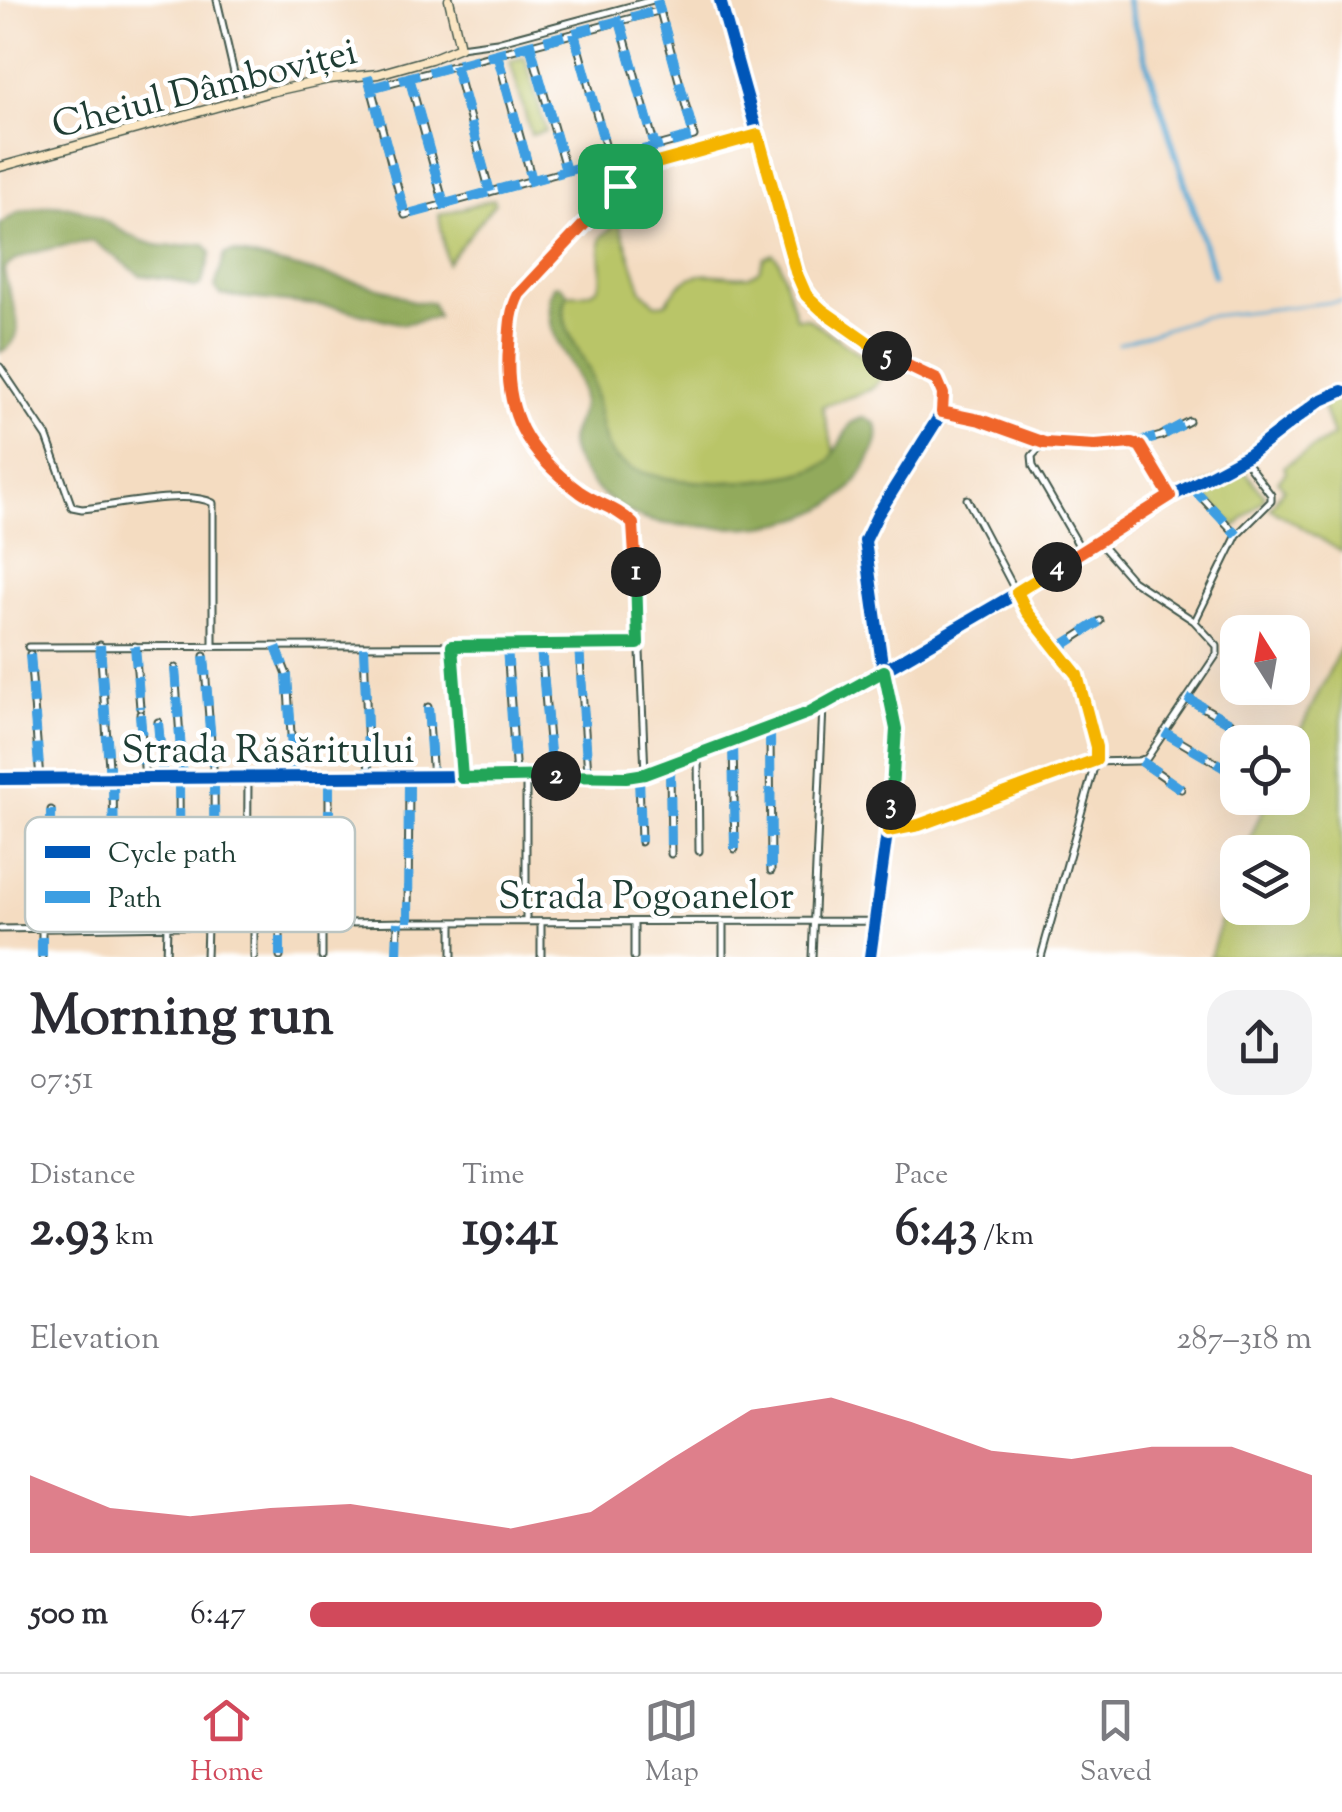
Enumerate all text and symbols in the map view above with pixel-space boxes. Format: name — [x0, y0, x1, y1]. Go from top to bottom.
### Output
street label: Cheiul Dâmboviței — [47, 27, 363, 155]
pin — [578, 144, 663, 229]
icon: arrive — [593, 159, 648, 214]
pin: 5 — [862, 331, 912, 381]
text: 5 — [882, 336, 892, 376]
pin: 4 — [1032, 542, 1082, 592]
pin: 1 — [611, 547, 661, 597]
text: 4 — [1050, 547, 1064, 587]
text: 1 — [631, 552, 641, 592]
north arrow — [1220, 615, 1310, 705]
map controls — [1220, 615, 1310, 925]
button: locate — [1220, 725, 1310, 815]
street label: Strada Răsăritului — [121, 726, 415, 780]
pin: 2 — [531, 751, 581, 801]
text: 2 — [549, 756, 563, 796]
pin: 3 — [866, 780, 916, 830]
text: 3 — [885, 785, 897, 825]
legend — [25, 817, 355, 932]
text: Cycle path — [108, 835, 237, 875]
button: layers — [1220, 835, 1310, 925]
street label: Strada Pogoanelor — [498, 872, 794, 926]
text: Path — [108, 880, 162, 920]
text: Morning run — [30, 980, 334, 1059]
button: share — [1207, 990, 1312, 1095]
text: 07:51 — [30, 1057, 93, 1103]
text: Distance — [30, 1156, 136, 1196]
text: Time — [462, 1156, 525, 1196]
text: Pace — [895, 1156, 948, 1196]
text: 2.93 — [30, 1196, 110, 1268]
text: 19:41 — [462, 1196, 558, 1268]
text: 6:43 — [895, 1196, 977, 1268]
text: km — [110, 1217, 154, 1257]
text: /km — [977, 1217, 1034, 1257]
text: Elevation — [30, 1317, 160, 1363]
text: 287–318 m — [1177, 1317, 1312, 1363]
text: 500 m — [30, 1592, 108, 1638]
text: 6:47 — [190, 1592, 246, 1638]
tab: Home — [190, 1693, 264, 1793]
tab: Map — [644, 1693, 699, 1793]
tab: Saved — [1080, 1693, 1152, 1793]

